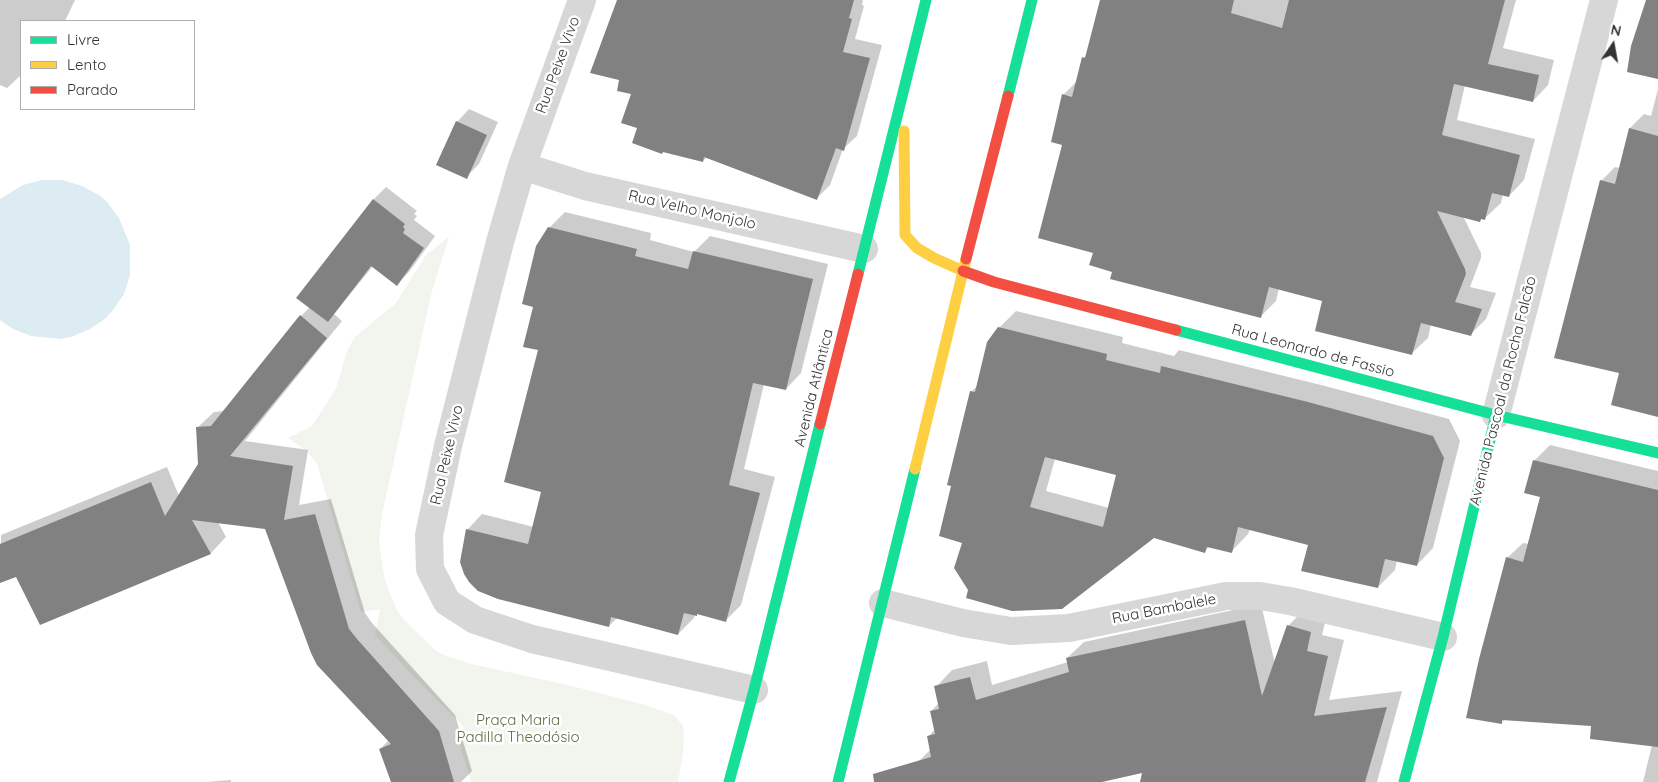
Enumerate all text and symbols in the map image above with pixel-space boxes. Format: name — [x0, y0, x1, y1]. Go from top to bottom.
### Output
street label: Rua Peixe Vivo — [532, 14, 584, 116]
legend — [20, 20, 195, 110]
north arrow — [1588, 20, 1638, 70]
text: N — [1609, 20, 1623, 40]
text: Livre — [67, 30, 100, 49]
text: Lento — [67, 55, 106, 74]
text: Parado — [67, 80, 118, 99]
street label: Rua Velho Monjolo — [626, 187, 758, 233]
street label: Avenida Pascoal da Rocha Falcão — [1466, 275, 1540, 507]
street label: Rua Leonardo de Fassio — [1230, 321, 1396, 381]
street label: Avenida Atlântica — [791, 327, 837, 449]
street label: Rua Peixe Vivo — [427, 403, 467, 507]
street label: Rua Bambalele — [1110, 590, 1218, 628]
park label: Praça Maria Padilla Theodósio — [457, 711, 579, 746]

